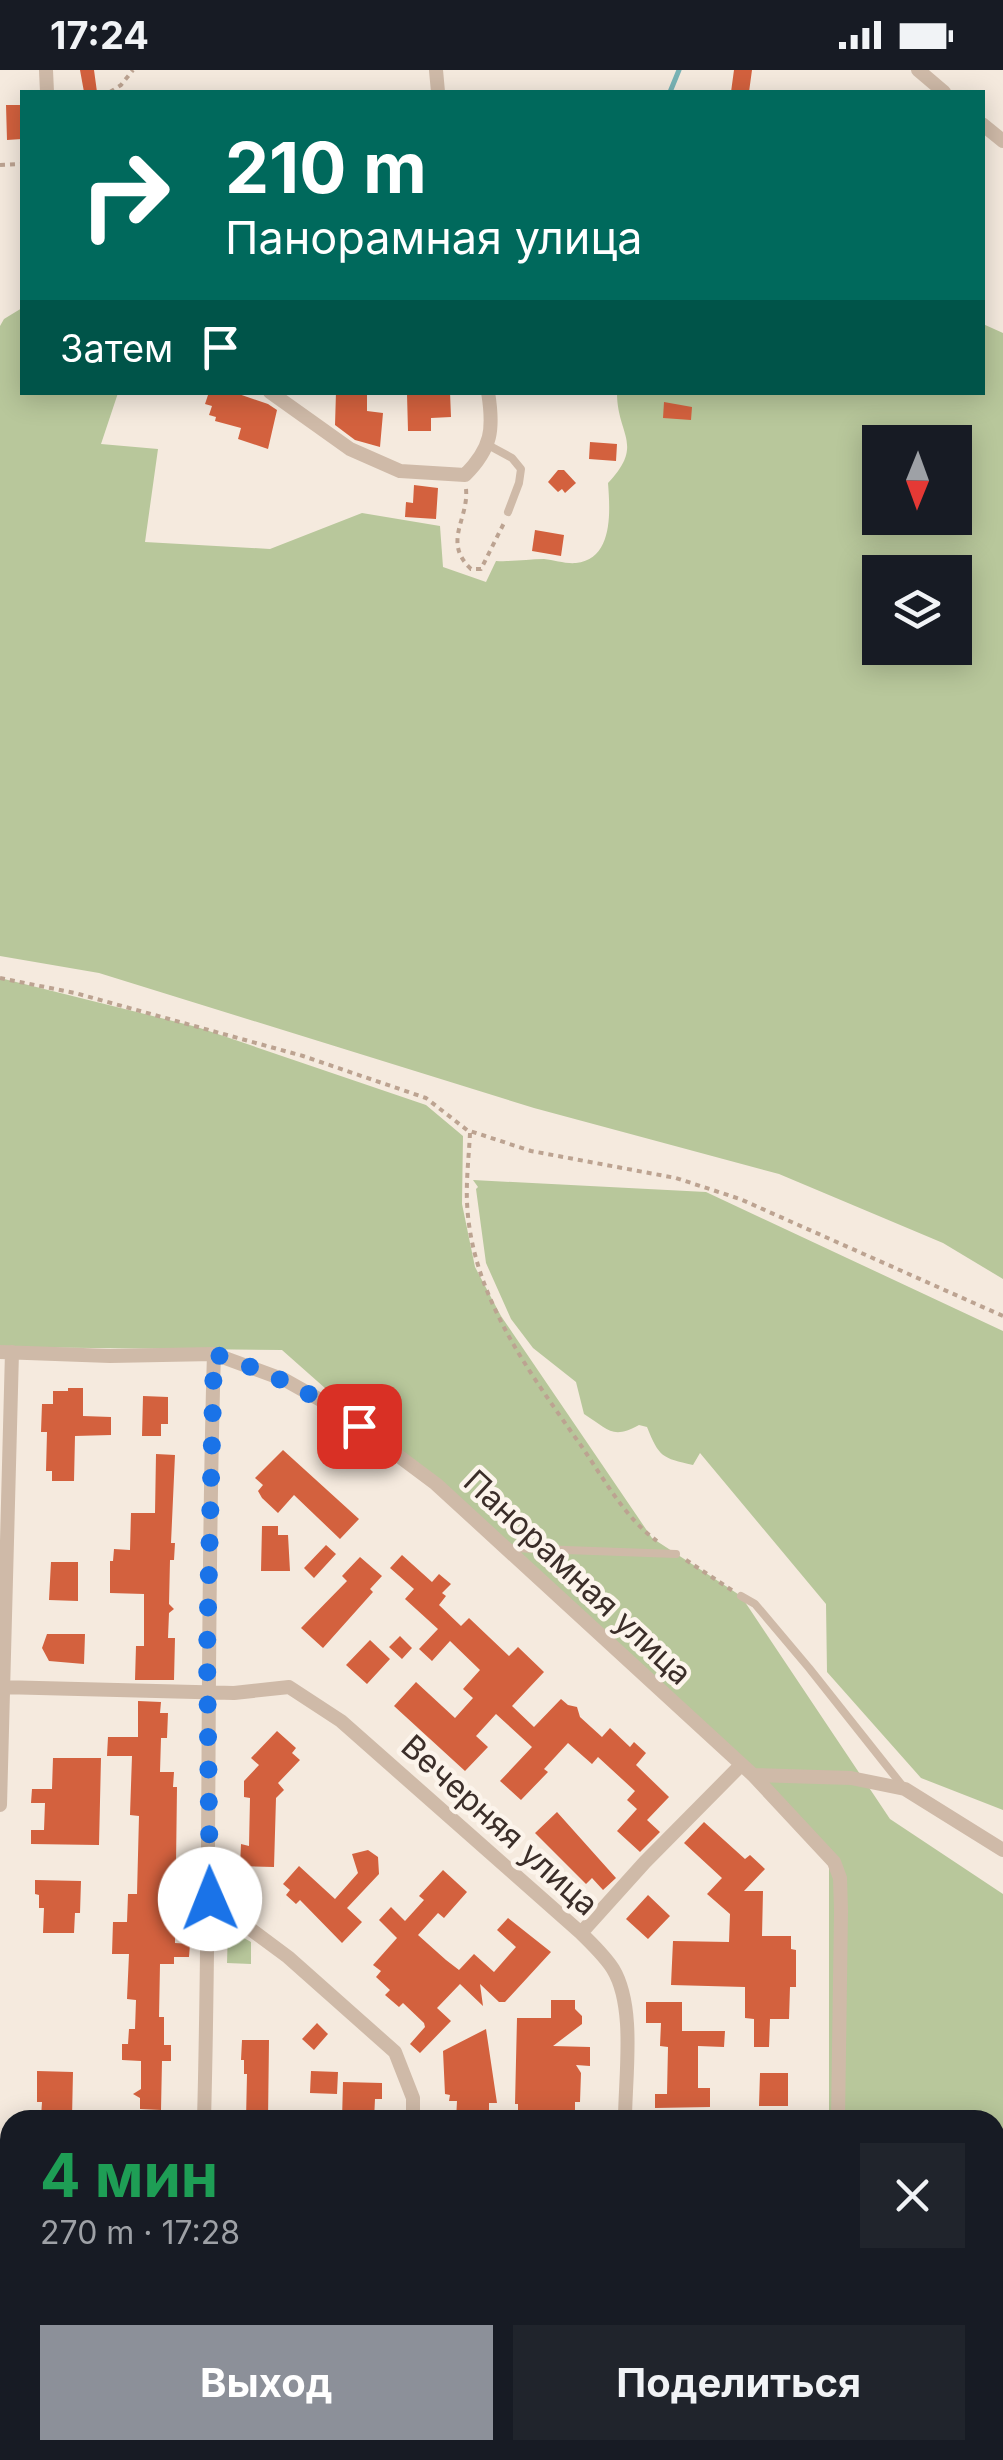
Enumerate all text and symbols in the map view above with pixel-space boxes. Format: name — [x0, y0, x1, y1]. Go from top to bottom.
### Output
text: 17:24 — [50, 12, 149, 58]
text: 210 m — [225, 125, 427, 210]
icon: right — [60, 130, 190, 260]
text: Панорамная улица — [225, 210, 643, 265]
icon: arrive — [193, 320, 248, 375]
text: Затем — [60, 325, 173, 371]
north arrow — [862, 425, 972, 535]
map controls — [862, 425, 972, 665]
button: layers — [862, 555, 972, 665]
pin — [317, 1384, 402, 1469]
icon: arrive — [332, 1399, 387, 1454]
street label: Панорамная улица — [456, 1461, 700, 1693]
street label: Вечерняя улица — [394, 1727, 606, 1923]
position arrow — [158, 1847, 262, 1951]
text: 4 мин — [40, 2139, 218, 2211]
button: close — [860, 2143, 965, 2248]
text: 270 m · 17:28 — [40, 2213, 240, 2252]
button: Выход — [40, 2325, 493, 2440]
button: Поделиться — [513, 2325, 965, 2440]

